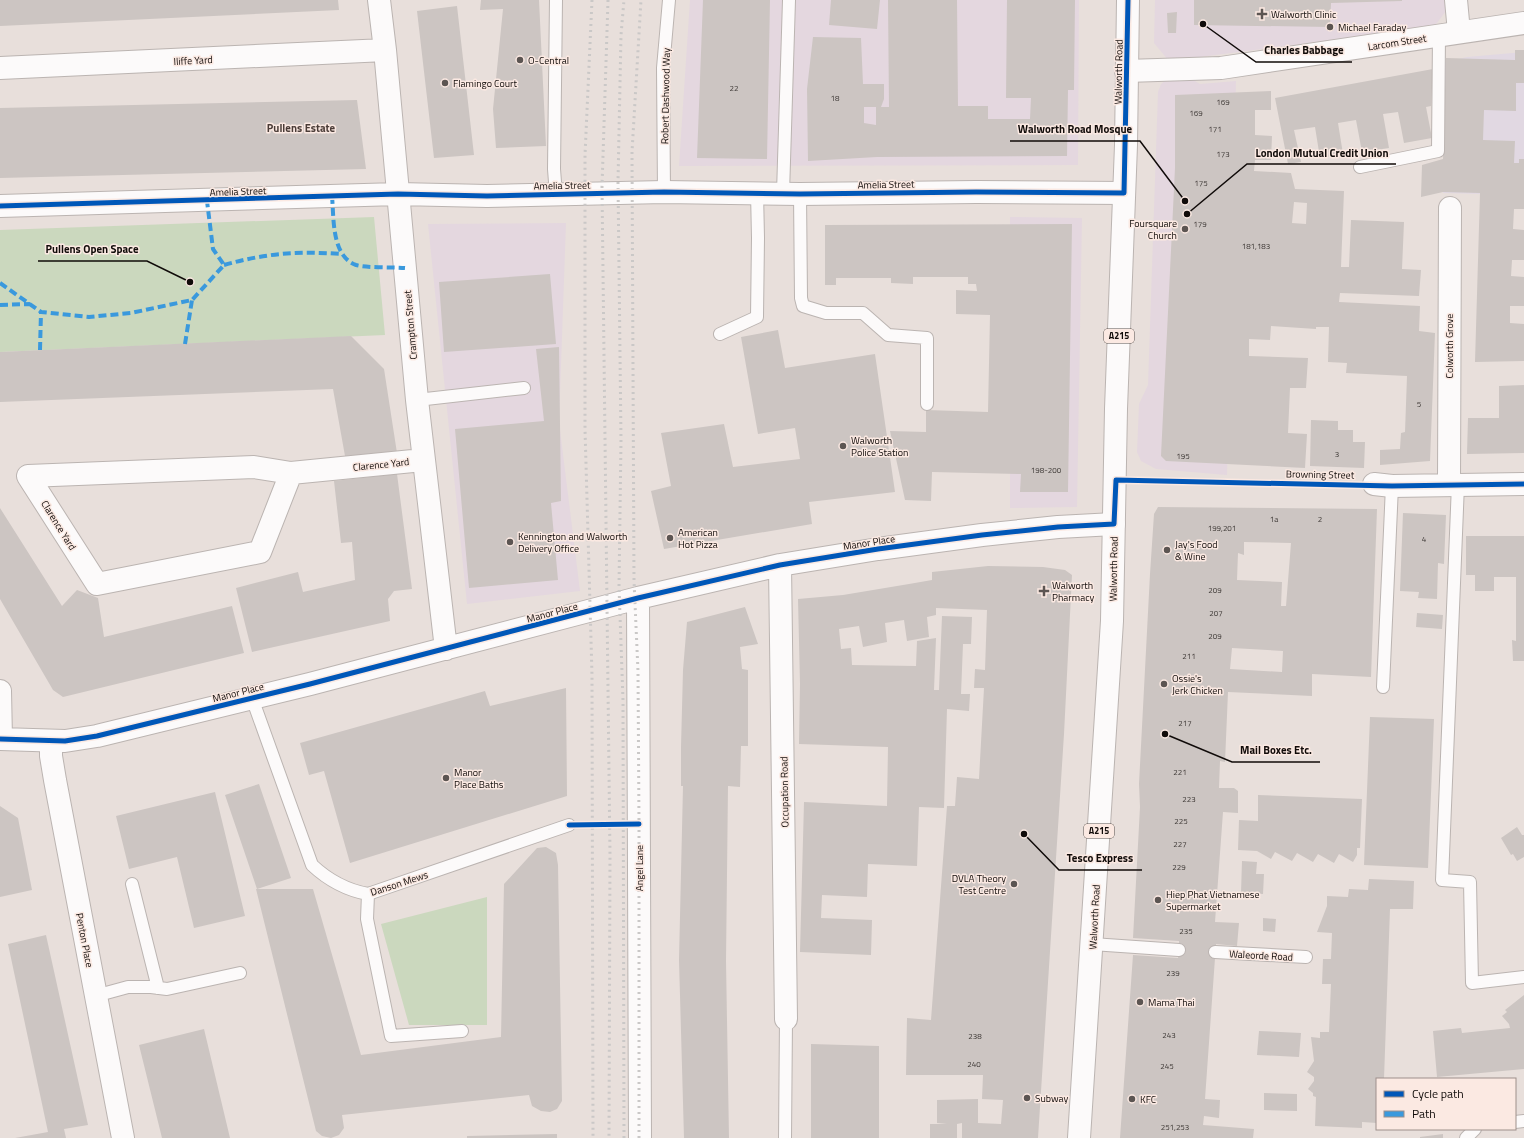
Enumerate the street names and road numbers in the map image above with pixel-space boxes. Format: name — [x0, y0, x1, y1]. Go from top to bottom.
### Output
street label: Larcom Street — [1367, 30, 1428, 55]
street label: Walworth Road — [1110, 39, 1127, 105]
street label: Robert Dashwood Way — [657, 48, 674, 144]
street label: Iliffe Yard — [173, 52, 213, 69]
street label: Amelia Street — [857, 176, 915, 192]
street label: Amelia Street — [533, 177, 591, 193]
street label: Amelia Street — [209, 183, 267, 200]
street label: Crampton Street — [400, 289, 421, 360]
street label: Colworth Grove — [1442, 314, 1457, 378]
road number: A215 — [1104, 329, 1134, 343]
street label: Clarence Yard — [352, 454, 410, 475]
street label: Browning Street — [1286, 466, 1355, 483]
street label: Clarence Yard — [37, 497, 80, 553]
street label: Manor Place — [842, 531, 896, 554]
street label: Walworth Road — [1105, 536, 1122, 602]
street label: Manor Place — [525, 598, 579, 626]
street label: Manor Place — [211, 679, 265, 706]
street label: Occupation Road — [776, 756, 793, 828]
road number: A215 — [1084, 824, 1114, 838]
street label: Angel Lane — [632, 845, 647, 891]
street label: Danson Mews — [368, 867, 430, 900]
street label: Walworth Road — [1085, 884, 1104, 950]
street label: Penton Place — [72, 912, 97, 969]
street label: Waleorde Road — [1229, 946, 1293, 965]

